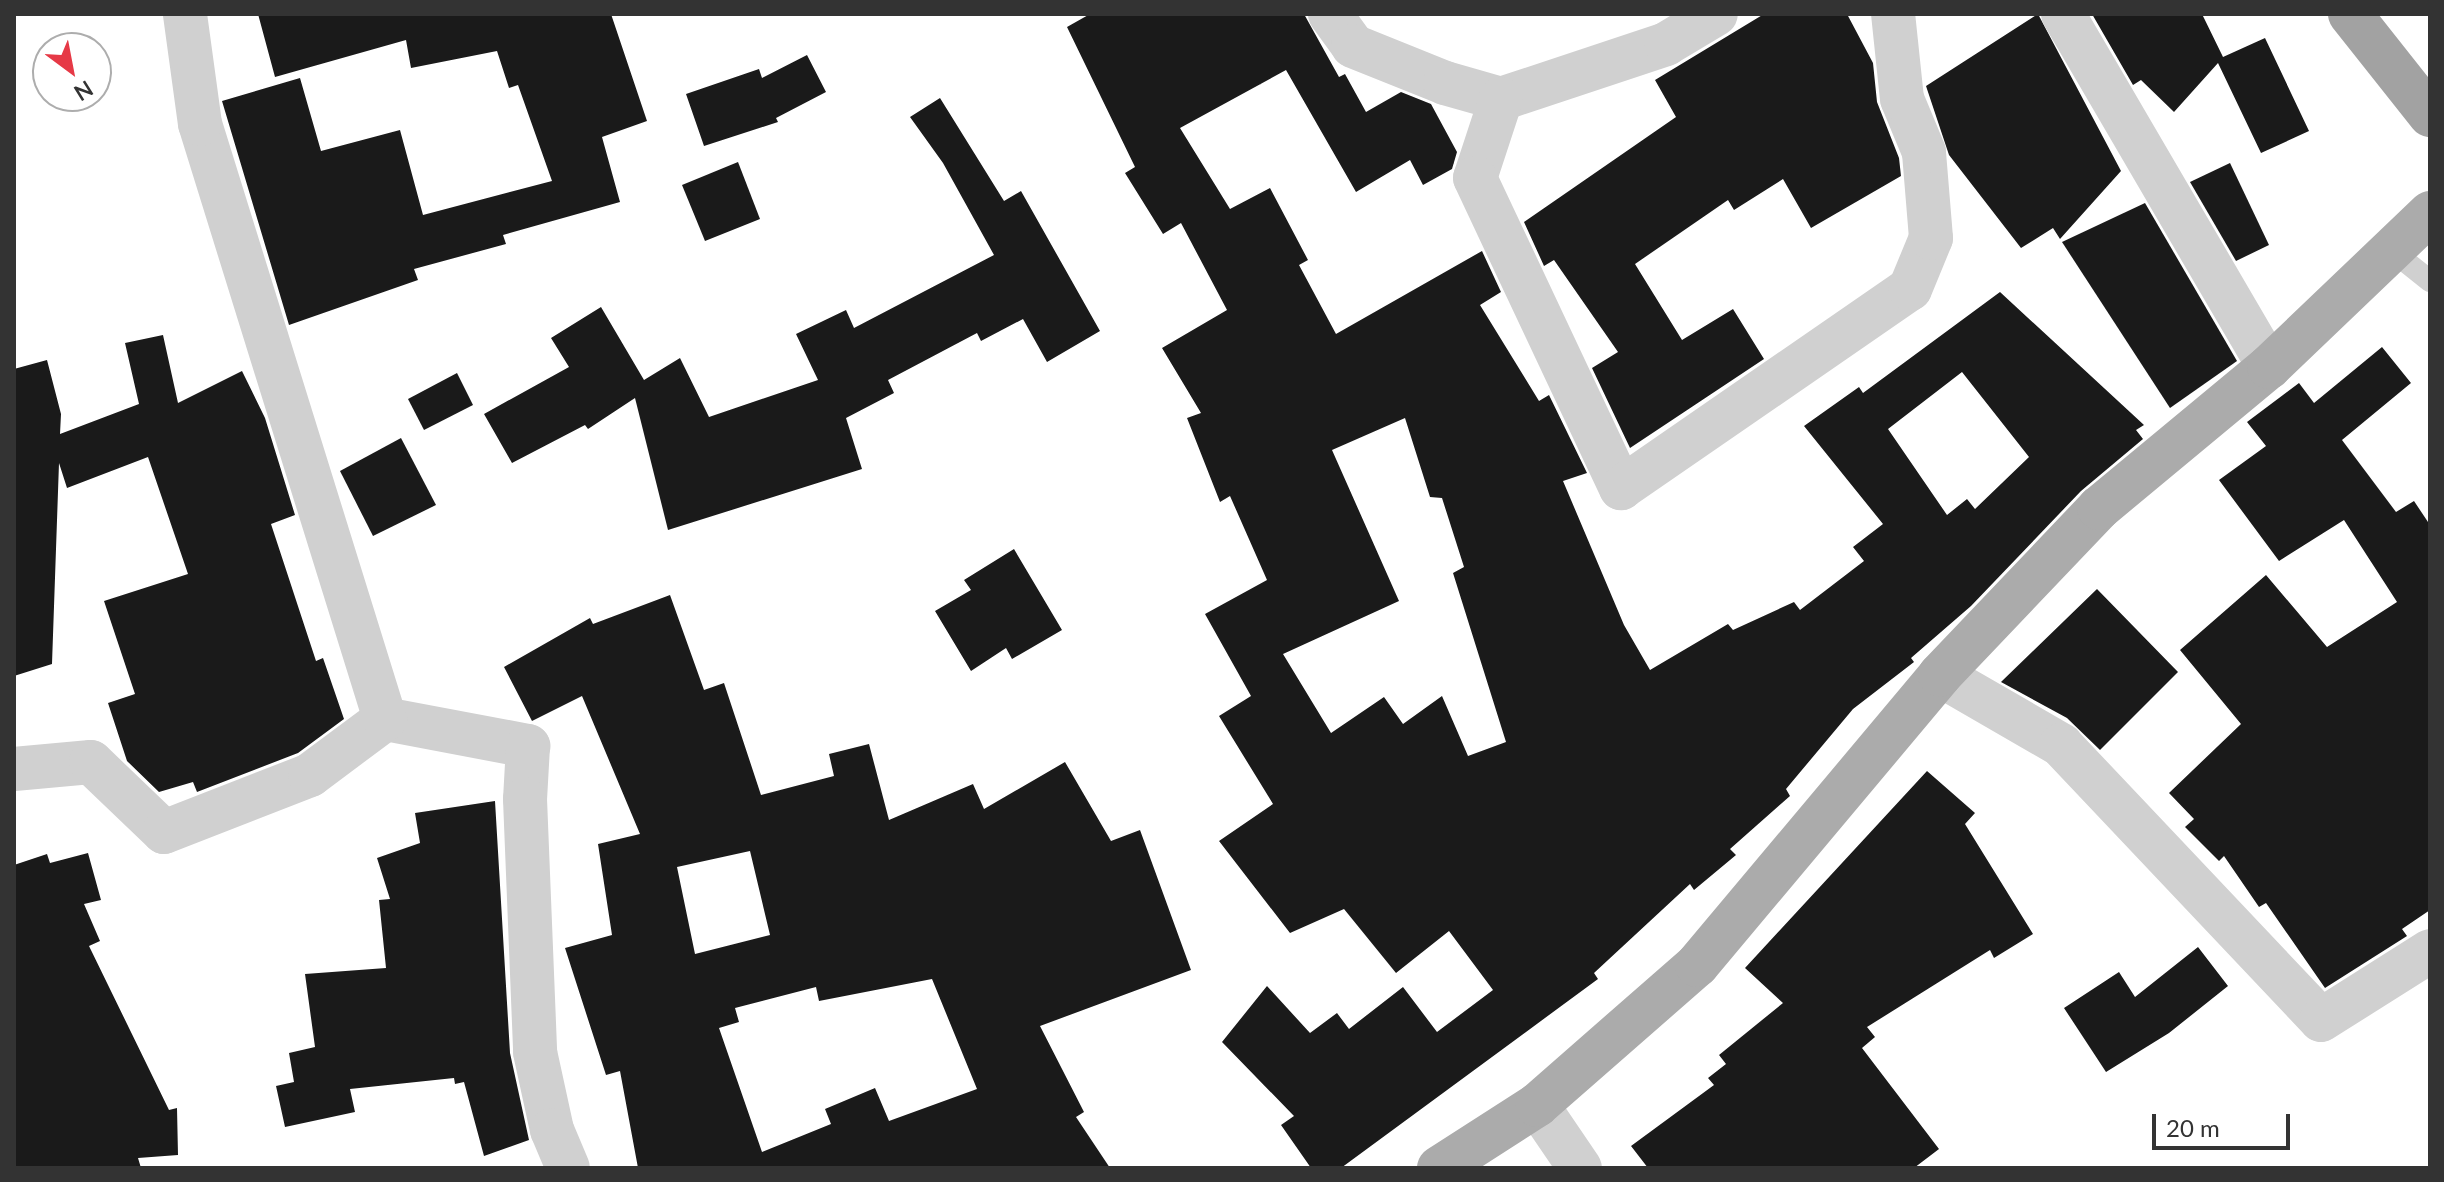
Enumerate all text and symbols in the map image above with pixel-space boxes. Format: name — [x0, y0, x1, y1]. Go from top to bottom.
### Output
north arrow — [32, 32, 112, 112]
text: N — [70, 75, 98, 107]
scale bar — [2156, 1098, 2294, 1148]
text: 20 m — [2166, 1113, 2220, 1142]

